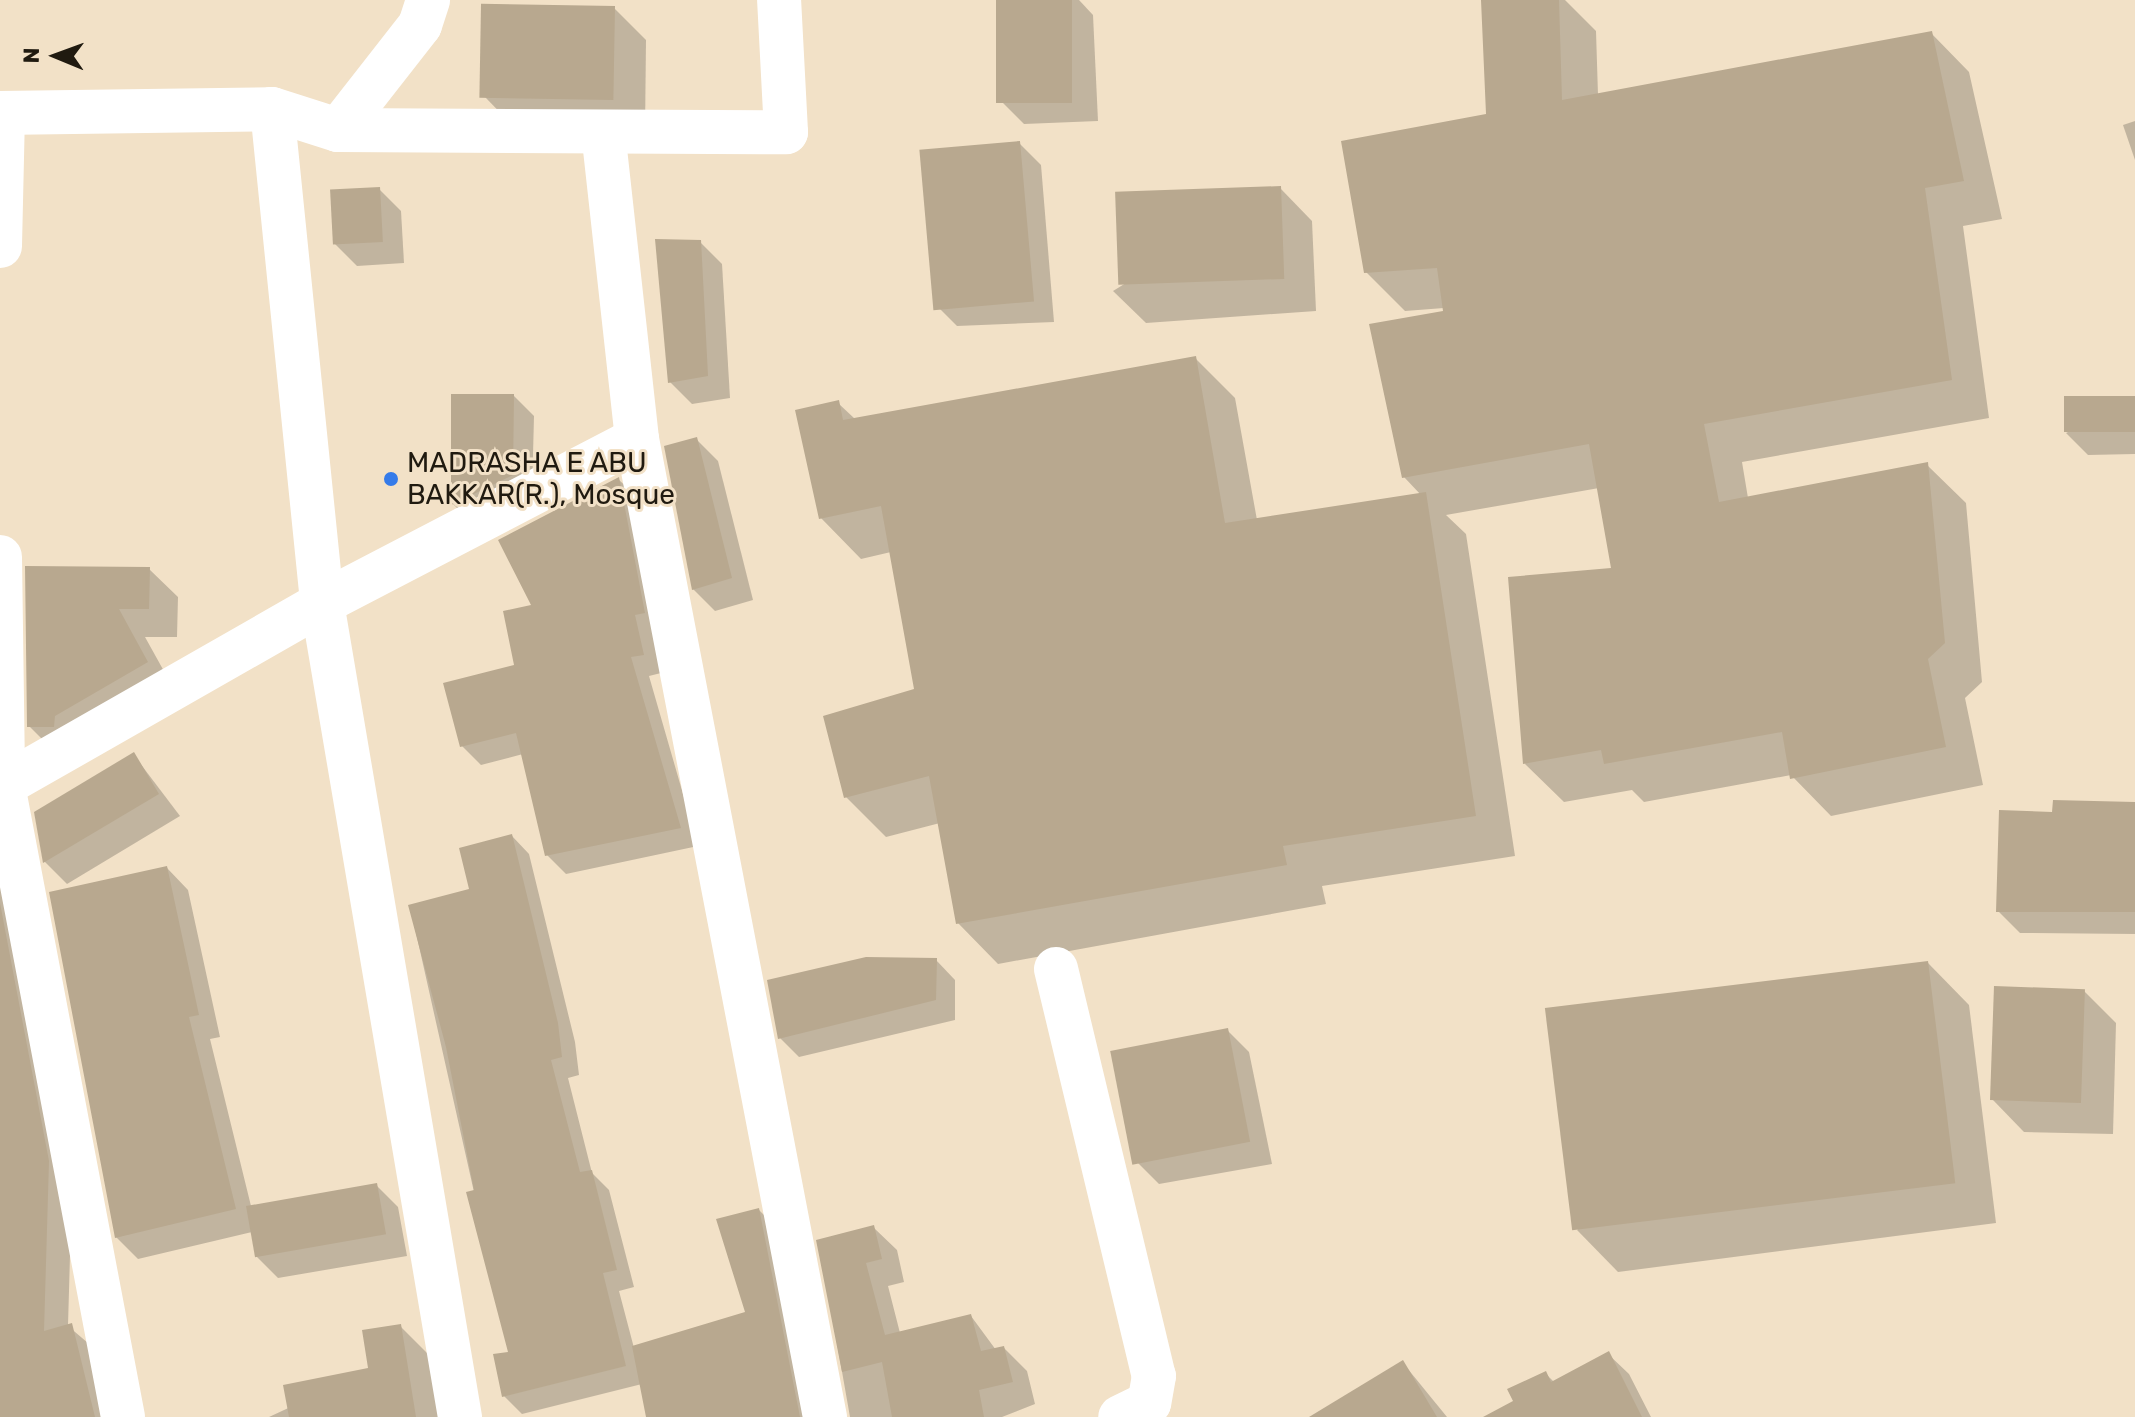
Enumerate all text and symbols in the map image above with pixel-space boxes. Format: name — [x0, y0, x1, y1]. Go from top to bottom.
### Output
north arrow — [16, 16, 96, 96]
text: N — [18, 47, 45, 64]
place label: MADRASHA E ABU BAKKAR(R.), Mosque — [407, 446, 675, 512]
marker: MADRASHA E ABU BAKKAR(R.), Mosque — [382, 470, 400, 488]

